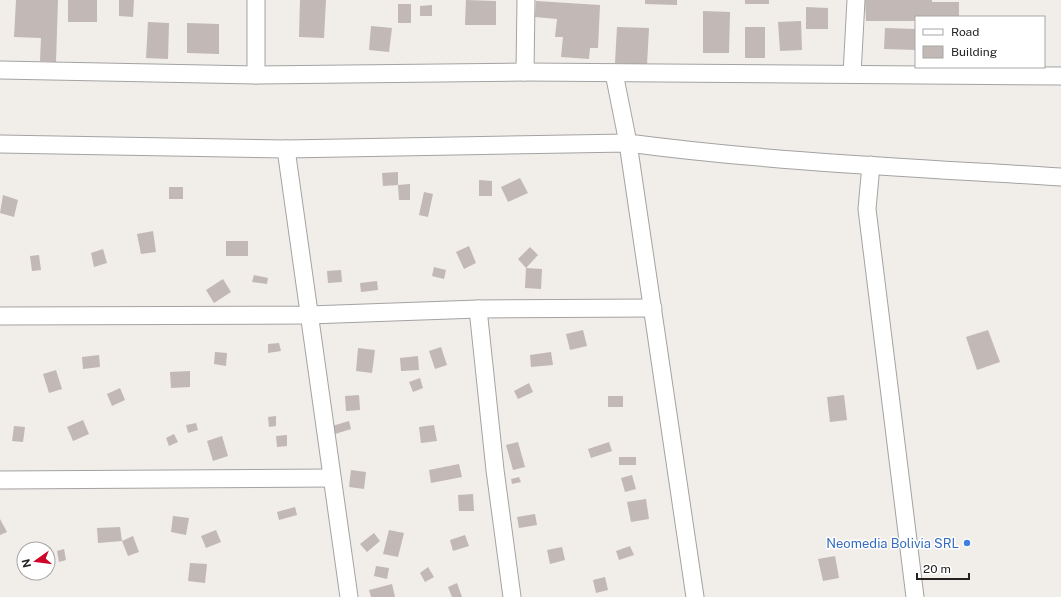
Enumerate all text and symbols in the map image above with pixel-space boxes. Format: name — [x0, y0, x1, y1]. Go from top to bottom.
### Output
legend — [915, 16, 1045, 68]
text: Road — [951, 25, 979, 39]
text: Building — [951, 45, 997, 59]
place label: Neomedia Bolivia SRL — [826, 536, 959, 551]
marker: Neomedia Bolivia SRL — [962, 538, 972, 548]
north arrow — [16, 541, 56, 581]
scale bar — [917, 555, 969, 581]
text: N — [19, 558, 33, 569]
text: 20 m — [923, 562, 951, 576]

